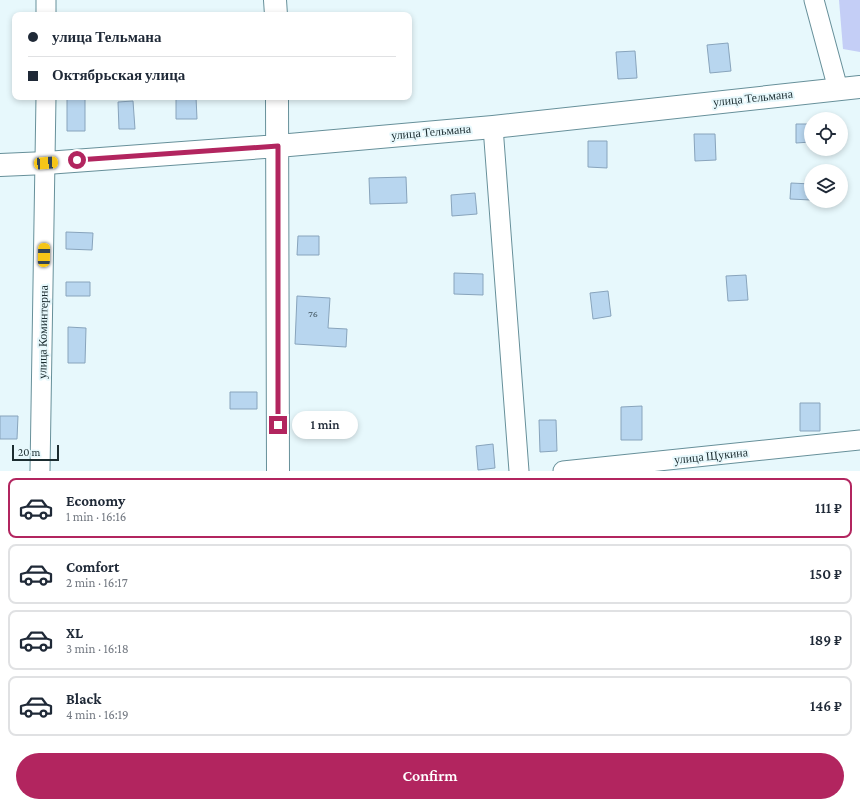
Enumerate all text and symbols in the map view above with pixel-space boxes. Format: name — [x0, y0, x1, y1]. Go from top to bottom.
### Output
text: улица Тельмана — [52, 29, 161, 45]
text: Октябрьская улица — [52, 67, 185, 83]
street label: улица Тельмана — [712, 87, 794, 109]
map controls — [804, 112, 848, 208]
button: locate — [804, 112, 848, 156]
street label: улица Тельмана — [390, 121, 472, 142]
route start — [68, 151, 86, 169]
car — [34, 156, 58, 170]
button: layers — [804, 164, 848, 208]
car — [38, 243, 50, 267]
street label: улица Коминтерна — [35, 284, 51, 379]
house number: 76 — [308, 308, 318, 319]
callout: 1 min — [292, 411, 358, 439]
route end — [269, 416, 287, 434]
text: 1 min — [311, 417, 339, 432]
scale bar — [12, 443, 59, 462]
street label: улица Щукина — [673, 445, 749, 467]
text: 20 m — [18, 446, 40, 458]
icon: car — [18, 490, 54, 526]
text: Economy — [66, 493, 125, 509]
text: 111 ₽ — [815, 500, 842, 516]
text: 1 min · 16:16 — [66, 509, 126, 524]
icon: car — [18, 556, 54, 592]
text: Comfort — [66, 559, 120, 575]
text: 150 ₽ — [810, 566, 842, 582]
text: 2 min · 16:17 — [66, 575, 128, 590]
icon: car — [18, 622, 54, 658]
text: XL — [66, 625, 83, 641]
text: 189 ₽ — [809, 632, 842, 648]
text: 3 min · 16:18 — [66, 641, 129, 656]
icon: car — [18, 688, 54, 724]
text: Black — [66, 691, 101, 707]
text: 146 ₽ — [810, 698, 842, 714]
text: 4 min · 16:19 — [66, 707, 129, 722]
button: Confirm — [16, 753, 844, 799]

